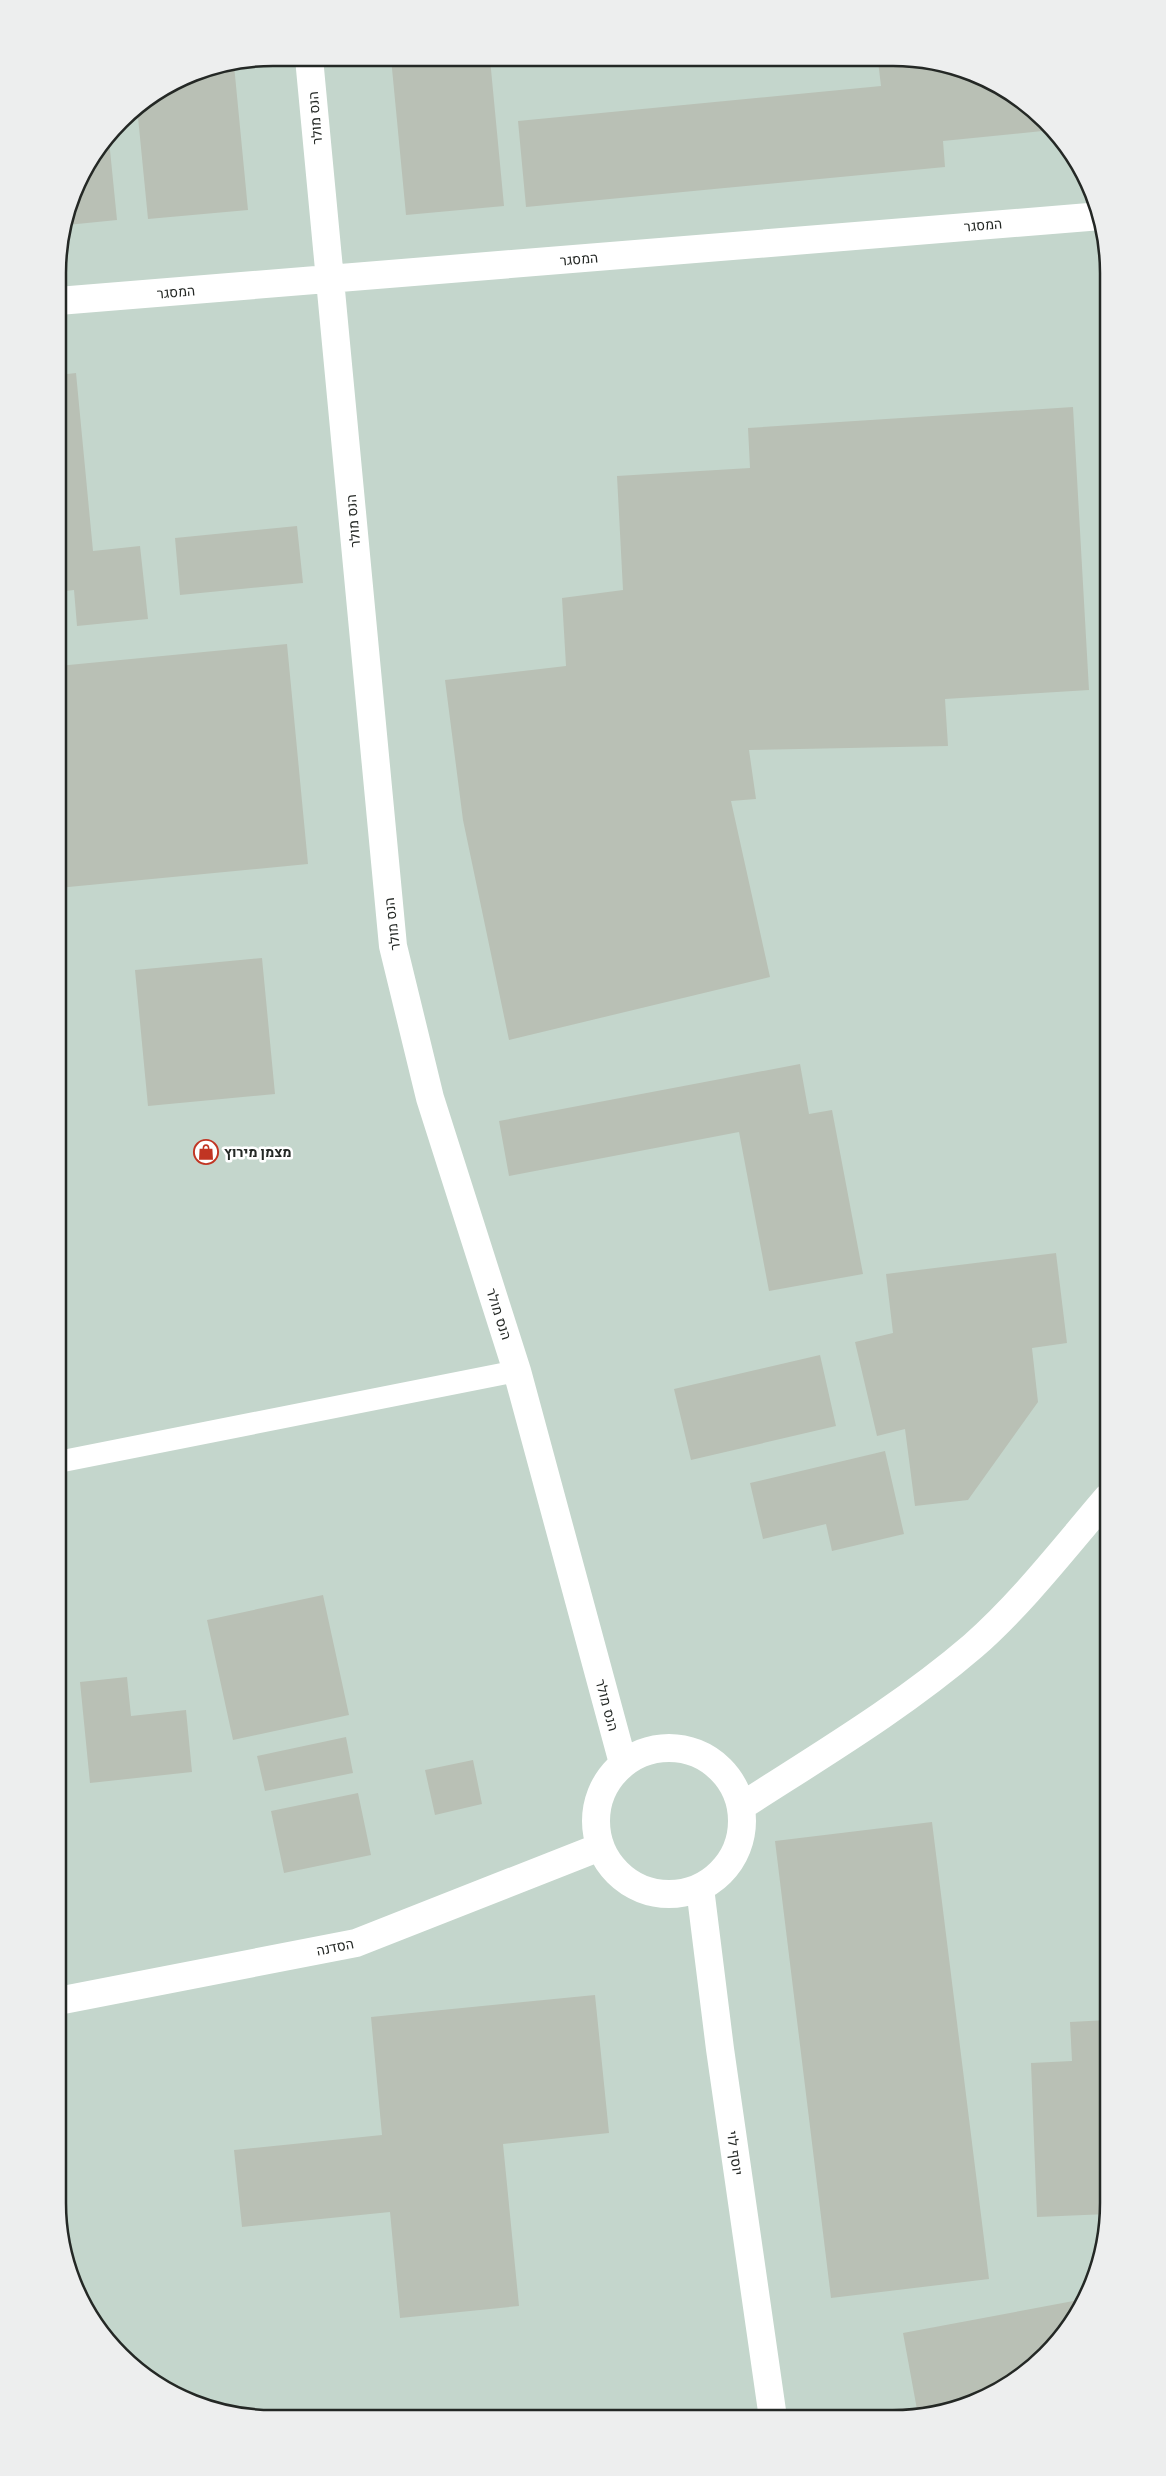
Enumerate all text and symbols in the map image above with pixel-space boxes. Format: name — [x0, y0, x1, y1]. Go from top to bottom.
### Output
street label: הנס מולר — [303, 91, 327, 145]
street label: המסגר — [963, 213, 1003, 237]
street label: המסגר — [559, 247, 599, 271]
street label: המסגר — [156, 280, 196, 304]
street label: הנס מולר — [341, 494, 365, 548]
street label: הנס מולר — [379, 896, 405, 952]
shop icon: מצמן מירוץ — [193, 1139, 219, 1165]
place label: מצמן מירוץ — [224, 1142, 292, 1162]
street label: הנס מולר — [481, 1286, 517, 1342]
street label: הנס מולר — [590, 1677, 624, 1733]
street label: הסדנה — [314, 1933, 356, 1961]
street label: יוסף לוי — [722, 2129, 748, 2177]

